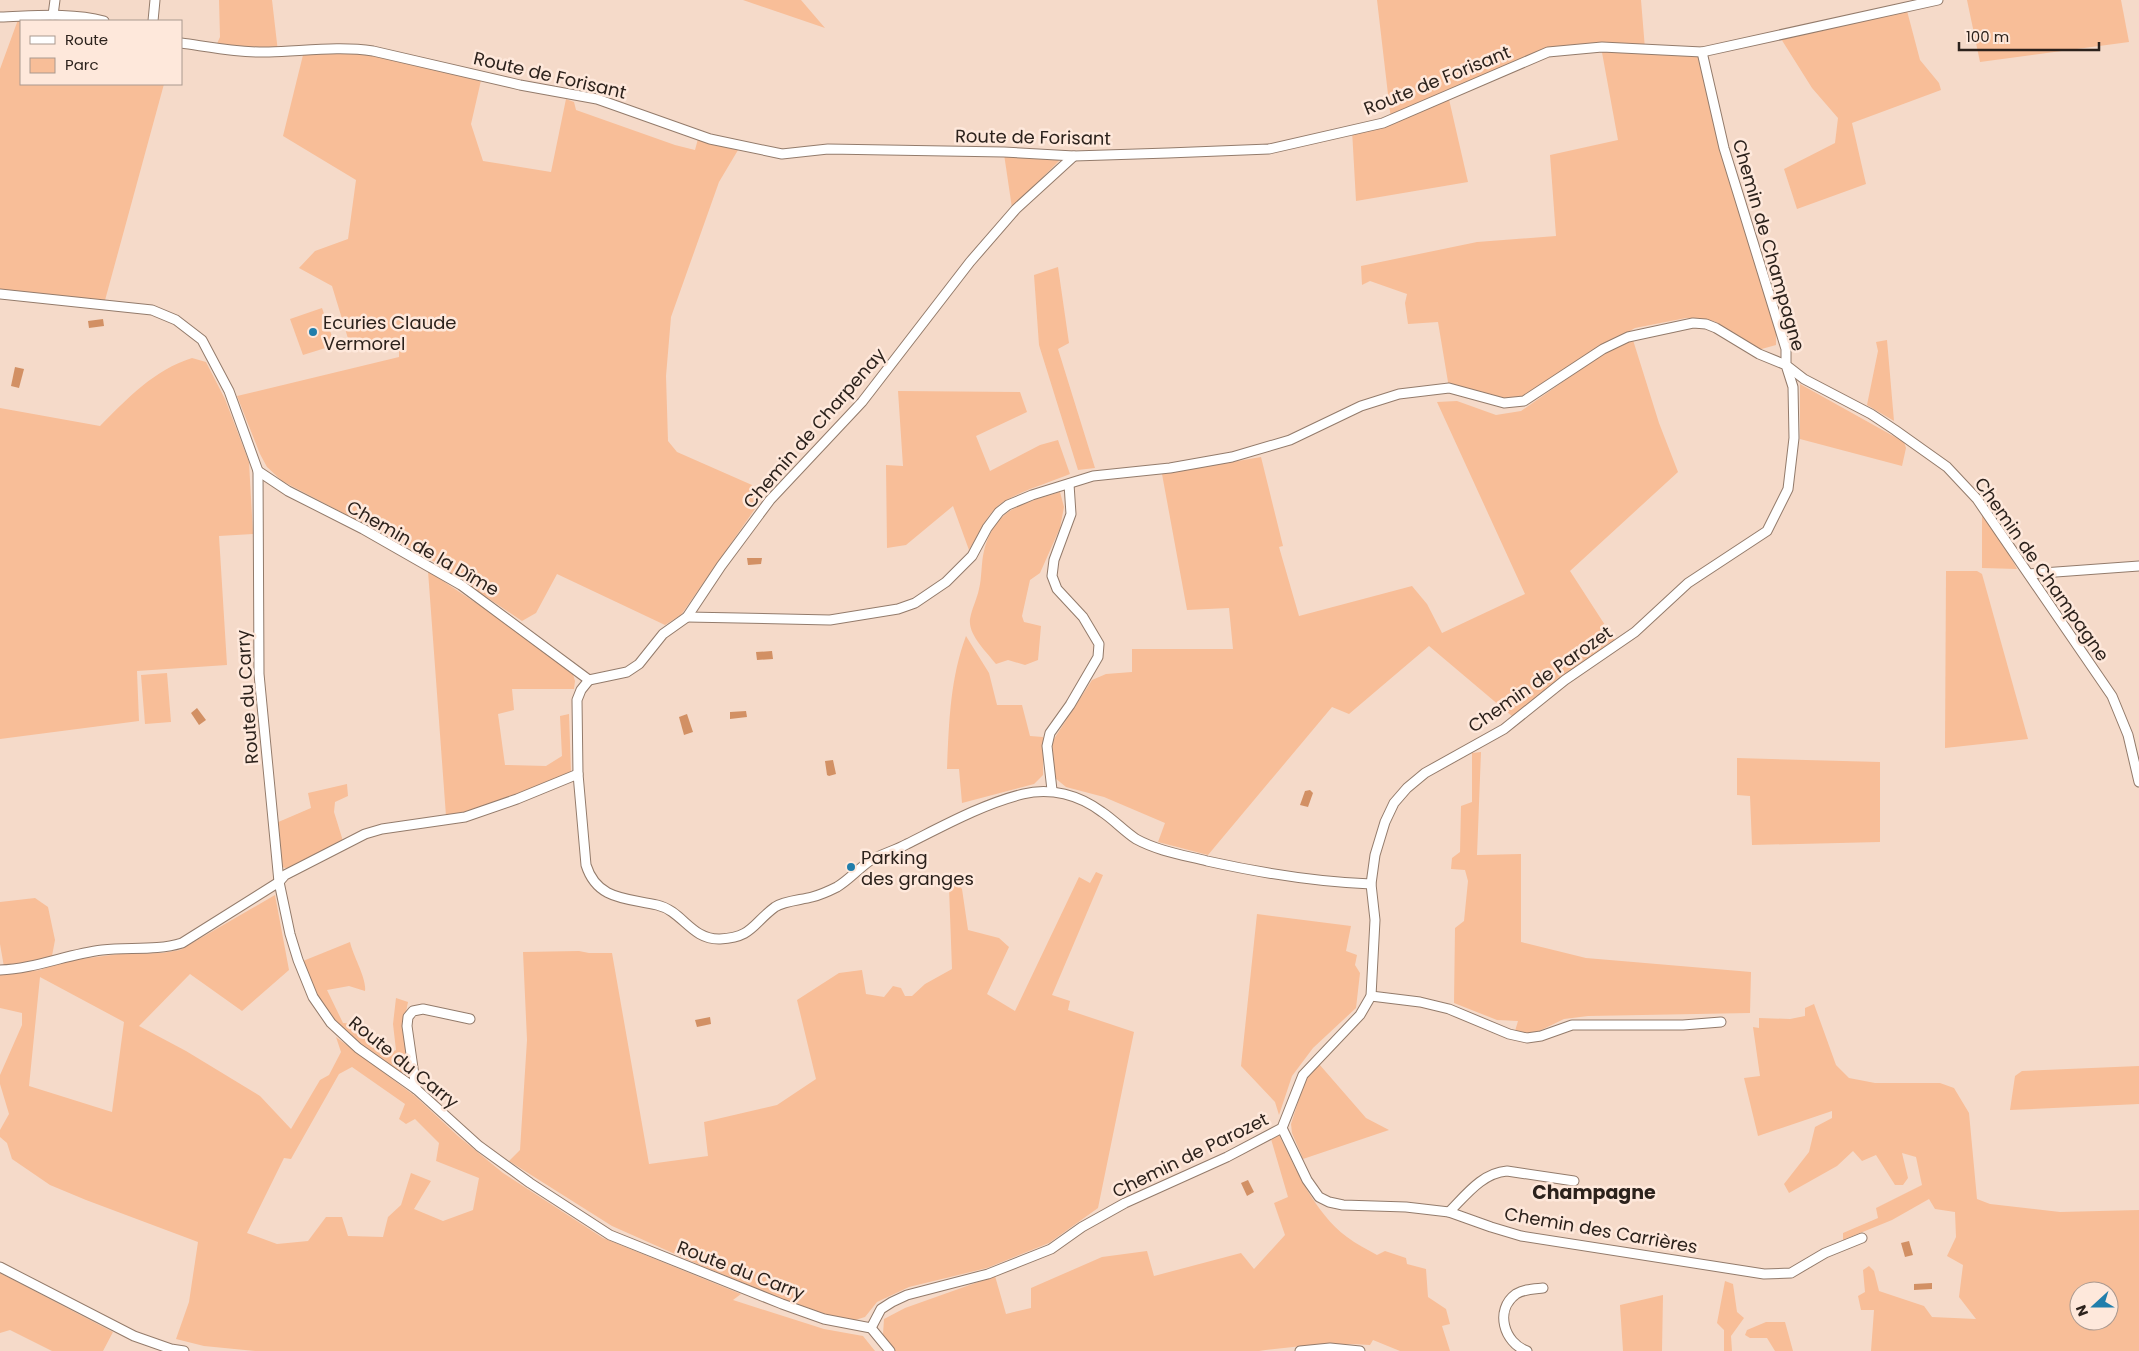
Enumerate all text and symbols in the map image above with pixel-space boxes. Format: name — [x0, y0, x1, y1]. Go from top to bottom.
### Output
legend — [20, 20, 182, 85]
scale bar — [1959, 20, 2099, 52]
text: 100 m — [1966, 26, 2009, 47]
text: Route — [65, 29, 108, 50]
street label: Route de Forisant — [1360, 39, 1514, 121]
street label: Route de Forisant — [471, 45, 629, 105]
text: Parc — [65, 54, 99, 75]
street label: Route de Forisant — [955, 123, 1111, 151]
street label: Chemin de Champagne — [1727, 136, 1811, 354]
place label: Ecuries Claude Vermorel — [323, 310, 457, 356]
marker: Ecuries Claude Vermorel — [307, 326, 319, 338]
street label: Chemin de Charpenay — [737, 342, 891, 514]
street label: Chemin de Champagne — [1969, 472, 2115, 666]
street label: Chemin de la Dîme — [342, 494, 504, 602]
street label: Chemin de Parozet — [1463, 620, 1617, 738]
street label: Route du Carry — [230, 629, 264, 765]
place label: Parking des granges — [861, 845, 974, 891]
marker: Parking des granges — [845, 861, 857, 873]
street label: Route du Carry — [344, 1010, 464, 1114]
street label: Chemin de Parozet — [1108, 1106, 1272, 1204]
district label: Champagne — [1532, 1179, 1656, 1206]
street label: Chemin des Carrières — [1502, 1201, 1700, 1259]
street label: Route du Carry — [674, 1234, 808, 1306]
north arrow — [2069, 1281, 2119, 1331]
text: N — [2071, 1302, 2093, 1319]

